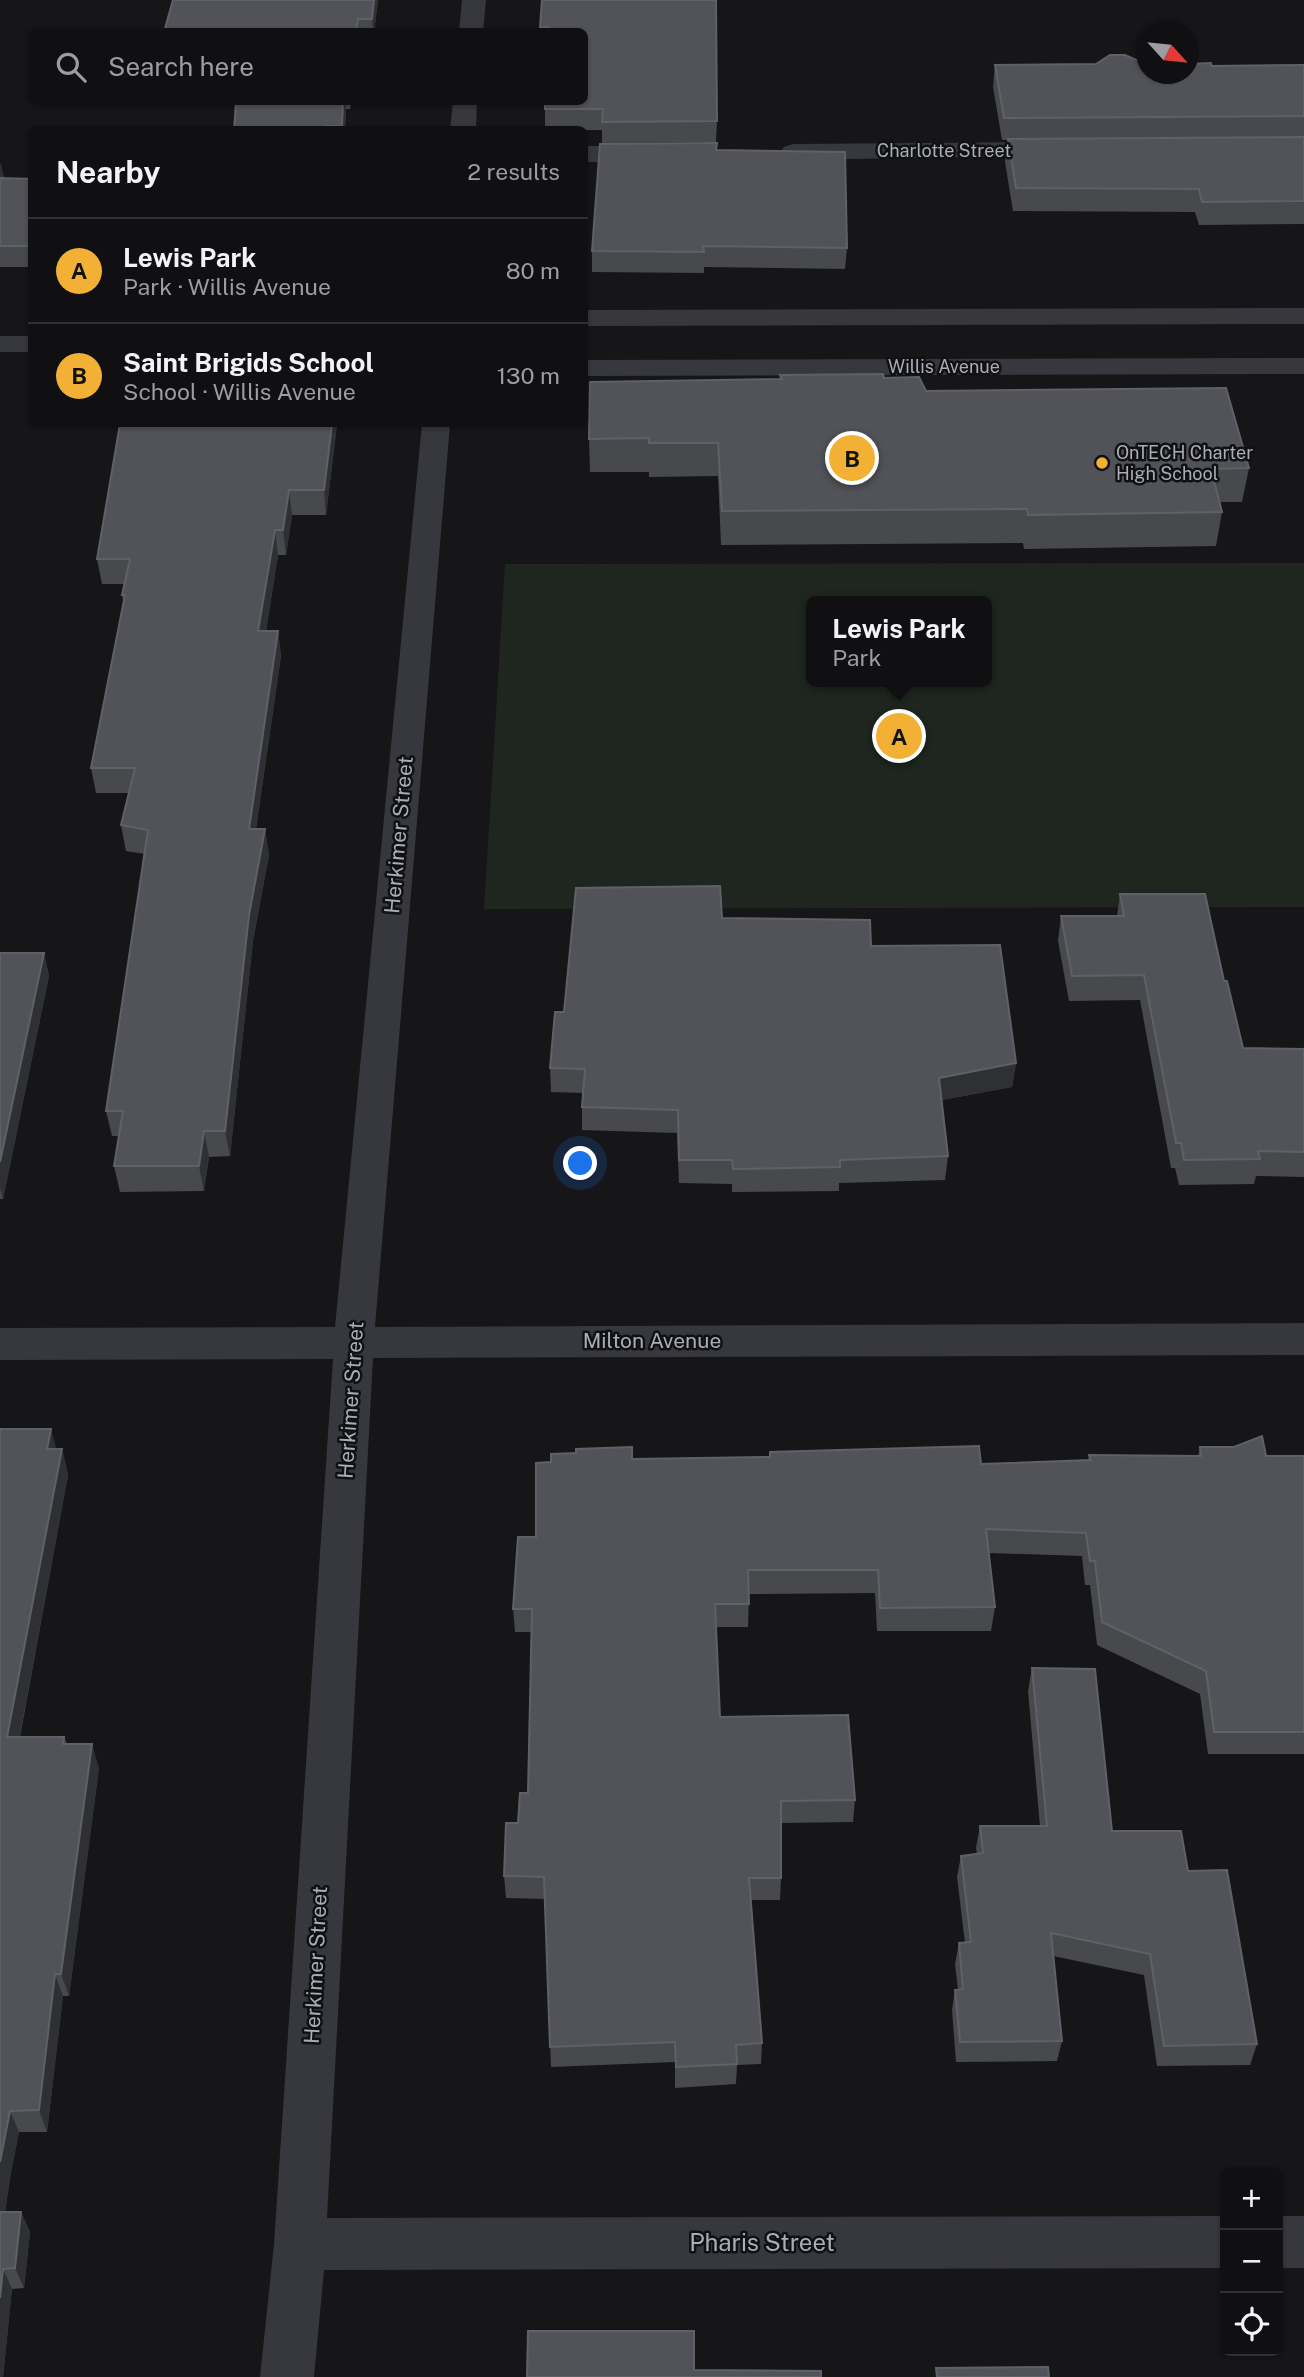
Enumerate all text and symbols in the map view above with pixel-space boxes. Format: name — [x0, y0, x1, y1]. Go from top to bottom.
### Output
north arrow — [1136, 21, 1199, 84]
search box — [28, 28, 588, 105]
icon: search — [52, 48, 90, 86]
text: Search here — [108, 51, 254, 82]
street label: Charlotte Street — [877, 140, 1011, 161]
text: Nearby — [56, 154, 160, 190]
text: 2 results — [467, 158, 560, 185]
text: Lewis Park — [123, 242, 256, 273]
text: A — [71, 257, 87, 284]
text: 80 m — [506, 257, 560, 284]
text: Park · Willis Avenue — [123, 273, 331, 300]
text: Saint Brigids School — [123, 347, 374, 378]
street label: Willis Avenue — [888, 356, 1000, 377]
text: B — [71, 362, 87, 389]
text: 130 m — [497, 362, 560, 389]
text: School · Willis Avenue — [123, 378, 356, 405]
pin: B — [829, 432, 875, 484]
place label: OnTECH Charter High School — [1116, 442, 1253, 484]
marker: OnTECH Charter High School — [1094, 455, 1110, 471]
popup — [806, 596, 992, 687]
text: Lewis Park — [832, 613, 966, 644]
text: Park — [832, 644, 881, 671]
pin: A — [876, 710, 922, 762]
street label: Herkimer Street — [379, 755, 418, 915]
your location — [563, 1146, 597, 1180]
street label: Herkimer Street — [333, 1320, 368, 1480]
street label: Milton Avenue — [583, 1328, 721, 1353]
street label: Herkimer Street — [299, 1885, 332, 2044]
map controls — [1220, 2167, 1283, 2356]
button: + — [1220, 2167, 1283, 2230]
street label: Pharis Street — [689, 2228, 835, 2256]
button: − — [1220, 2230, 1283, 2293]
button: locate — [1220, 2293, 1283, 2356]

